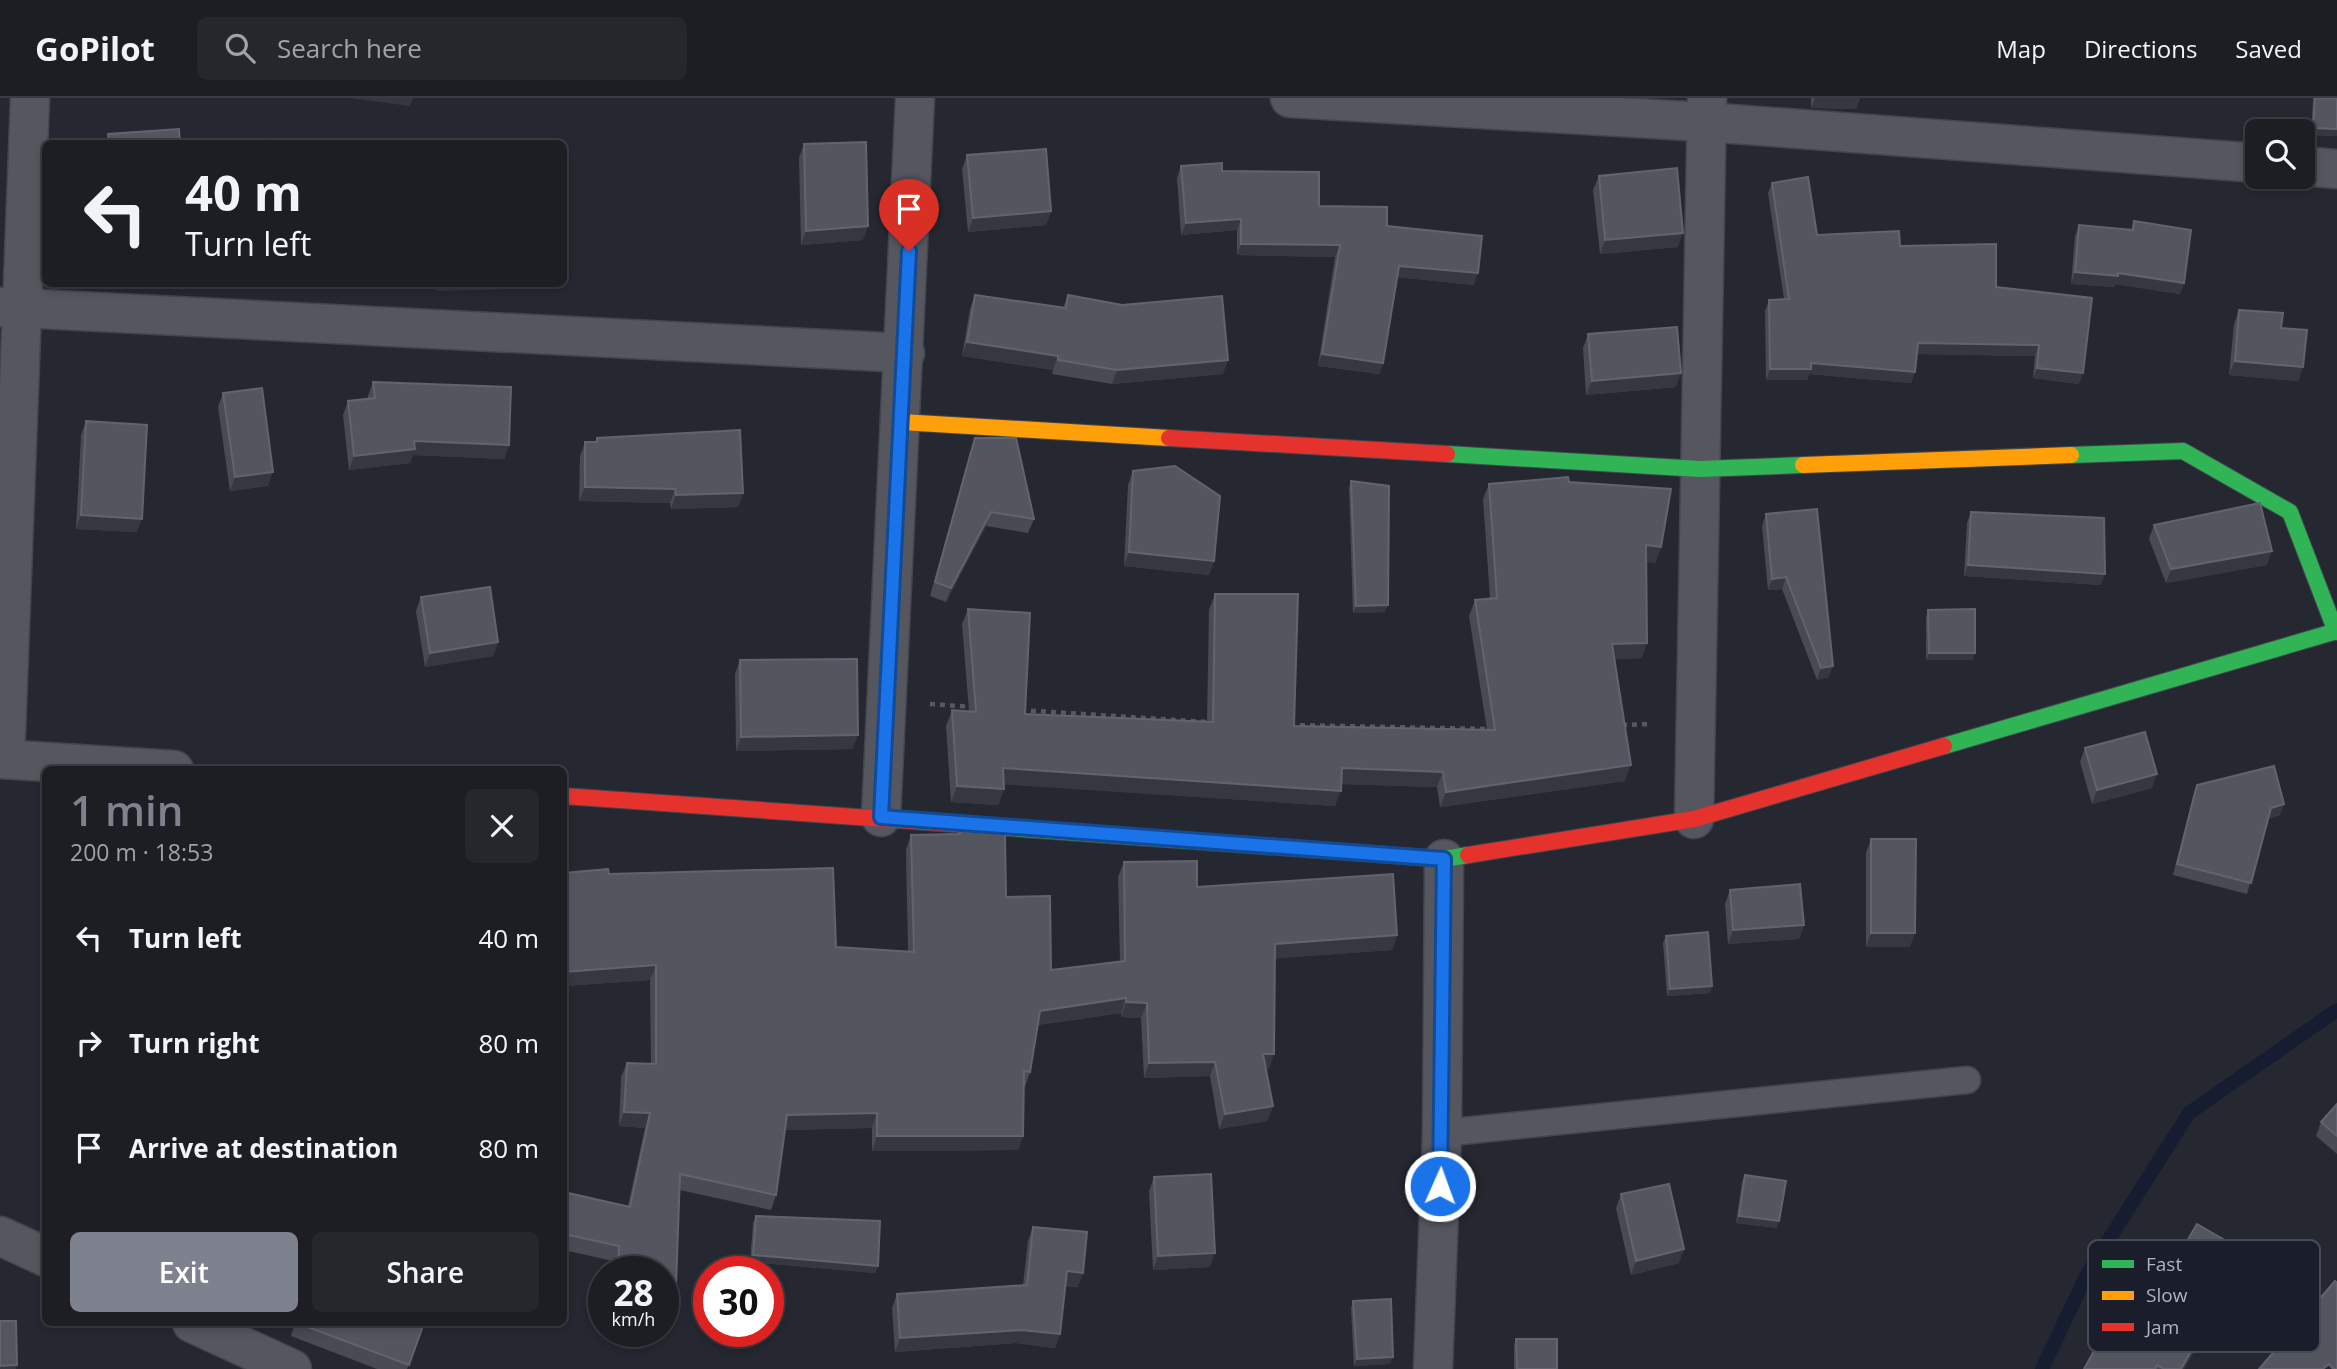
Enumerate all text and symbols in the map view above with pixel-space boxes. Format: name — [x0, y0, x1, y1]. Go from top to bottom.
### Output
search box — [197, 17, 687, 80]
text: GoPilot — [35, 26, 155, 71]
icon: search — [221, 29, 259, 67]
text: Search here — [277, 30, 422, 66]
text: Map — [1996, 32, 2046, 65]
text: Directions — [2084, 32, 2197, 65]
text: Saved — [2235, 32, 2302, 65]
map controls — [2245, 119, 2315, 189]
button: search — [2245, 119, 2315, 189]
text: 40 m — [185, 159, 302, 225]
icon: left — [70, 168, 161, 259]
pin — [879, 179, 939, 251]
icon: arrive — [890, 190, 928, 228]
text: Turn left — [185, 222, 311, 265]
text: 1 min — [70, 781, 183, 838]
button: close — [465, 789, 539, 863]
text: 200 m · 18:53 — [70, 836, 213, 868]
icon: left — [70, 919, 108, 957]
text: Turn left — [129, 920, 241, 956]
text: 40 m — [478, 920, 539, 956]
icon: right — [70, 1024, 108, 1062]
text: Turn right — [129, 1025, 260, 1061]
text: 80 m — [478, 1025, 539, 1061]
icon: arrive — [70, 1129, 108, 1167]
text: Arrive at destination — [129, 1130, 398, 1166]
text: 80 m — [478, 1130, 539, 1166]
position arrow — [1403, 1149, 1477, 1223]
button: Exit — [70, 1232, 298, 1312]
button: Share — [312, 1232, 539, 1312]
legend — [2088, 1240, 2320, 1352]
text: Fast — [2146, 1251, 2182, 1277]
speed limit sign: 30 — [693, 1256, 784, 1347]
text: 28 — [613, 1269, 654, 1316]
text: Slow — [2146, 1282, 2188, 1308]
text: km/h — [612, 1307, 655, 1331]
text: Jam — [2144, 1314, 2179, 1340]

